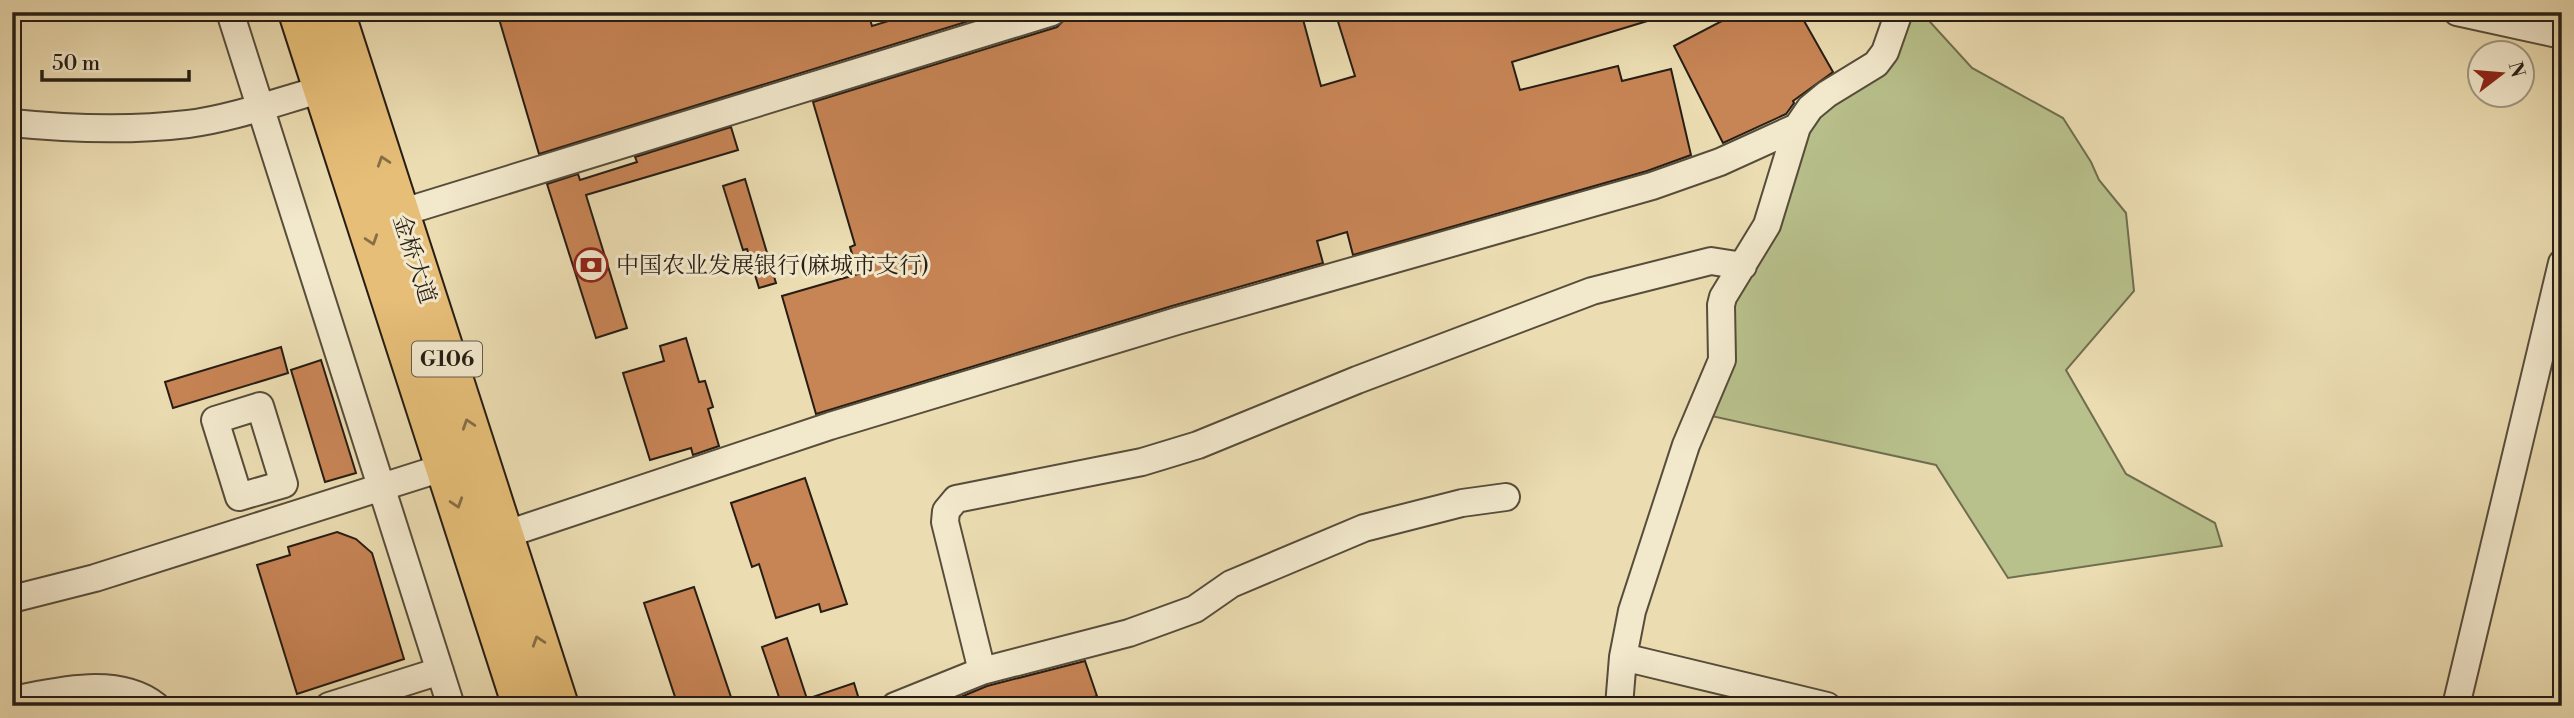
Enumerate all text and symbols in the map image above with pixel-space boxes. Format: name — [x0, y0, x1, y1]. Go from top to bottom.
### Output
scale bar — [42, 38, 189, 82]
north arrow — [2466, 38, 2536, 108]
text: 50 m — [52, 51, 100, 77]
text: N — [2503, 59, 2530, 80]
one-way arrow — [377, 156, 391, 168]
street label: 金桥大道 — [387, 211, 442, 307]
one-way arrow — [363, 234, 378, 246]
bank icon: 中国农业发展银行(麻城市支行) — [572, 246, 610, 284]
place label: 中国农业发展银行(麻城市支行) — [616, 252, 929, 280]
road number: G106 — [412, 342, 482, 376]
one-way arrow — [462, 419, 477, 431]
one-way arrow — [449, 497, 463, 509]
one-way arrow — [532, 635, 547, 647]

